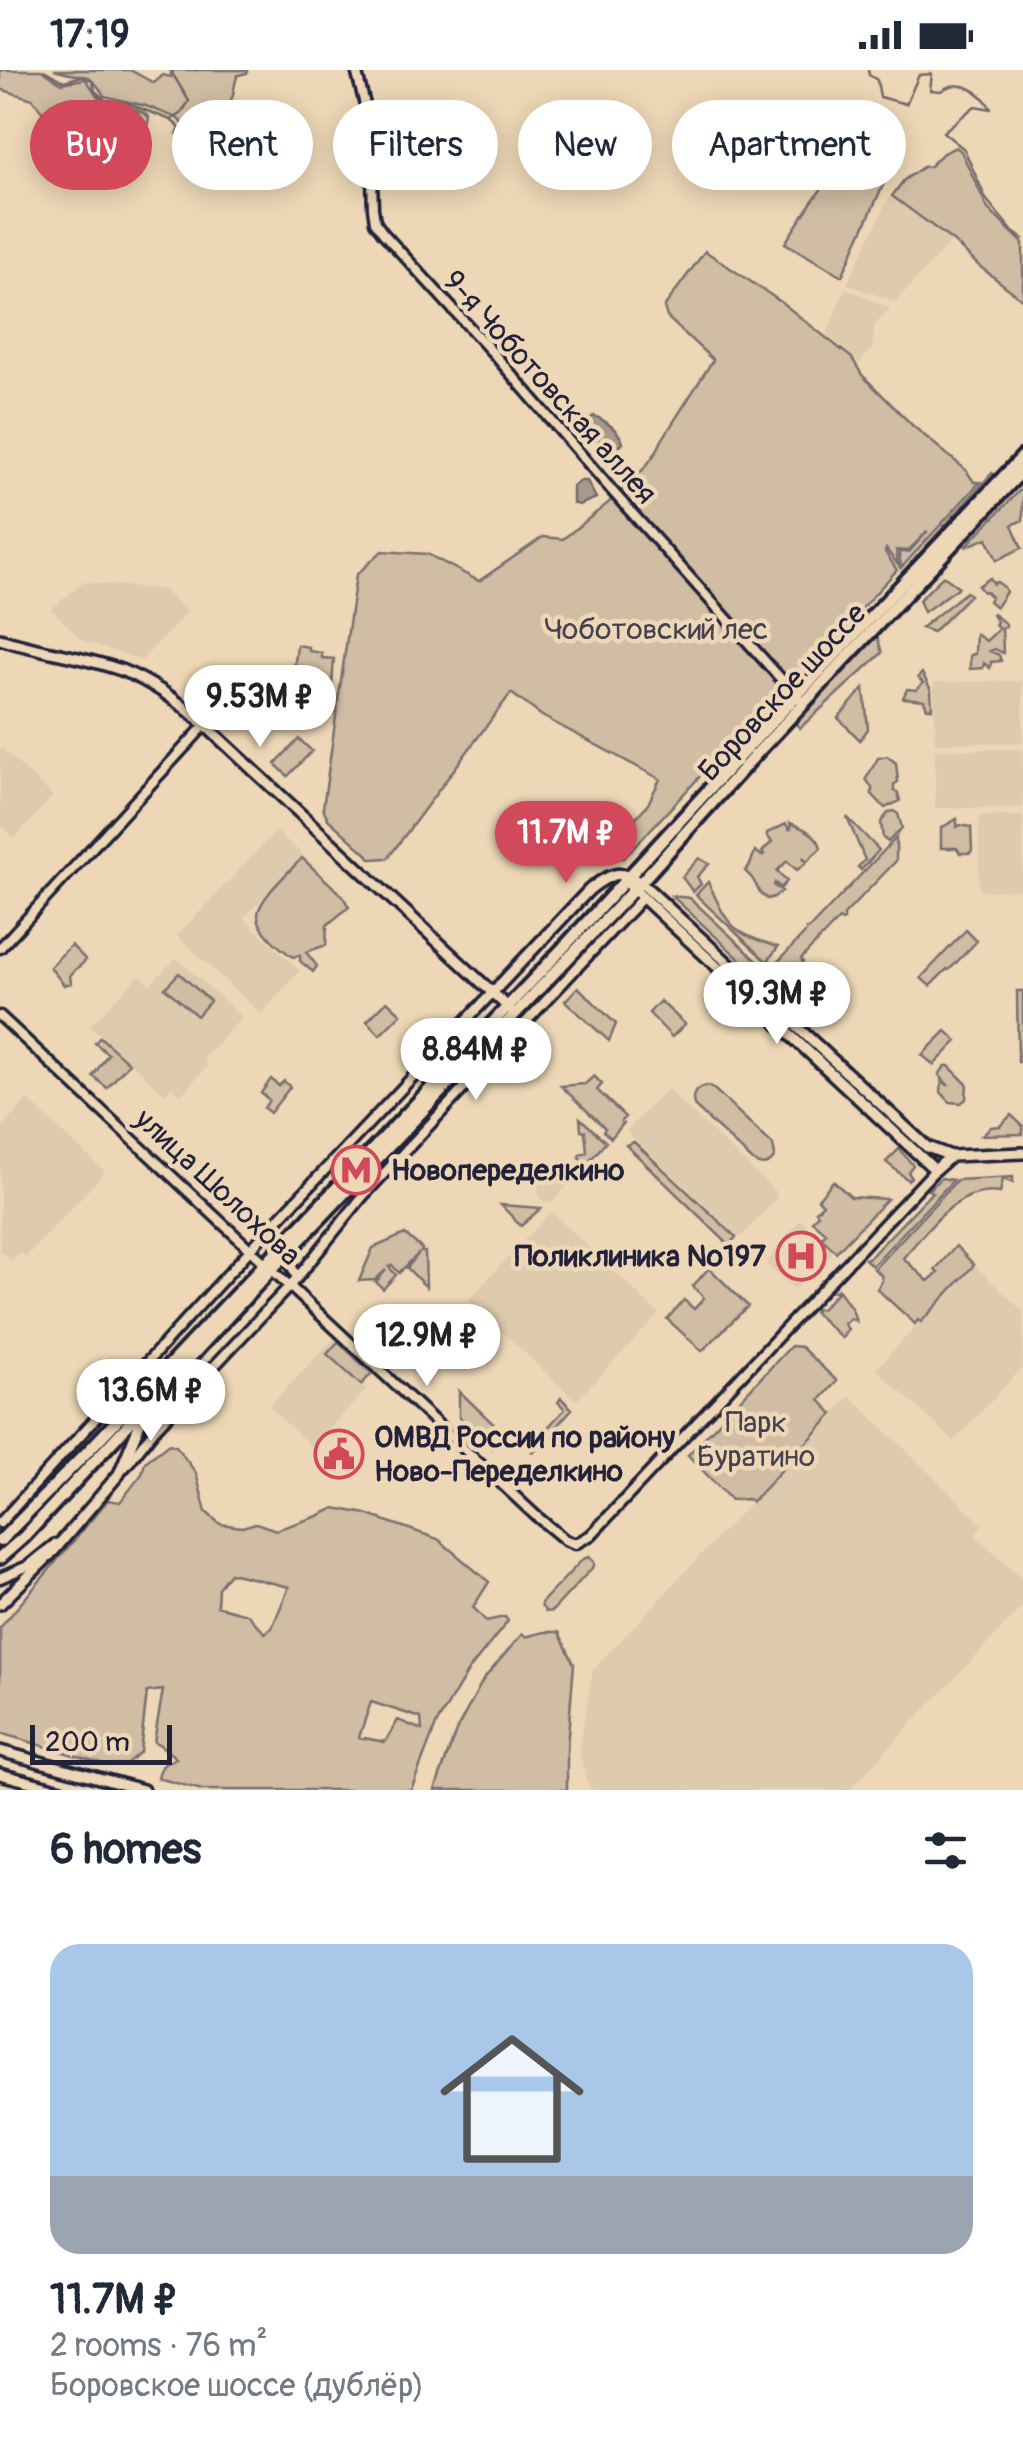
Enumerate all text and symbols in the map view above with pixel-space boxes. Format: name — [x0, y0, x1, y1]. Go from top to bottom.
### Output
text: 17:19 — [50, 11, 130, 59]
chip: Buy — [30, 100, 152, 190]
chip: Rent — [172, 100, 313, 190]
chip: Filters — [333, 100, 498, 190]
chip: New — [518, 100, 652, 190]
chip: Apartment — [672, 100, 906, 190]
street label: 9-я Чоботовская аллея — [435, 263, 664, 512]
street label: Боровское шоссе — [690, 596, 874, 789]
park label: Чоботовский лес — [544, 611, 768, 648]
pin: 9.53M ₽ — [168, 665, 352, 750]
text: 9.53M ₽ — [206, 677, 314, 717]
pin: 11.7M ₽ — [474, 801, 658, 886]
text: 11.7M ₽ — [517, 813, 615, 853]
pin: 19.3M ₽ — [685, 962, 869, 1047]
text: 19.3M ₽ — [725, 974, 829, 1014]
pin: 8.84M ₽ — [384, 1018, 568, 1103]
text: 8.84M ₽ — [422, 1030, 530, 1070]
street label: улица Шолохова — [126, 1100, 308, 1274]
metro station icon: Новопеределкино — [330, 1144, 382, 1196]
place label: Новопеределкино — [391, 1152, 624, 1189]
hospital icon: Поликлиника №197 — [775, 1230, 827, 1282]
place label: Поликлиника №197 — [514, 1238, 766, 1275]
pin: 12.9M ₽ — [335, 1304, 519, 1389]
text: 12.9M ₽ — [375, 1316, 479, 1356]
pin: 13.6M ₽ — [59, 1359, 243, 1444]
text: 13.6M ₽ — [98, 1371, 204, 1411]
park label: Парк Буратино — [697, 1404, 815, 1475]
place label: ОМВД России по району Ново-Переделкино — [374, 1419, 675, 1490]
public building icon: ОМВД России по району Ново-Переделкино — [313, 1428, 365, 1480]
scale bar — [30, 1720, 172, 1764]
text: 200 m — [45, 1725, 130, 1760]
icon: filters — [918, 1823, 973, 1878]
text: 6 homes — [50, 1824, 201, 1876]
icon: home — [422, 2009, 602, 2189]
text: 11.7M ₽ — [50, 2274, 179, 2326]
text: 2 rooms · 76 m² — [50, 2326, 267, 2366]
text: Боровское шоссе (дублёр) — [50, 2366, 424, 2406]

